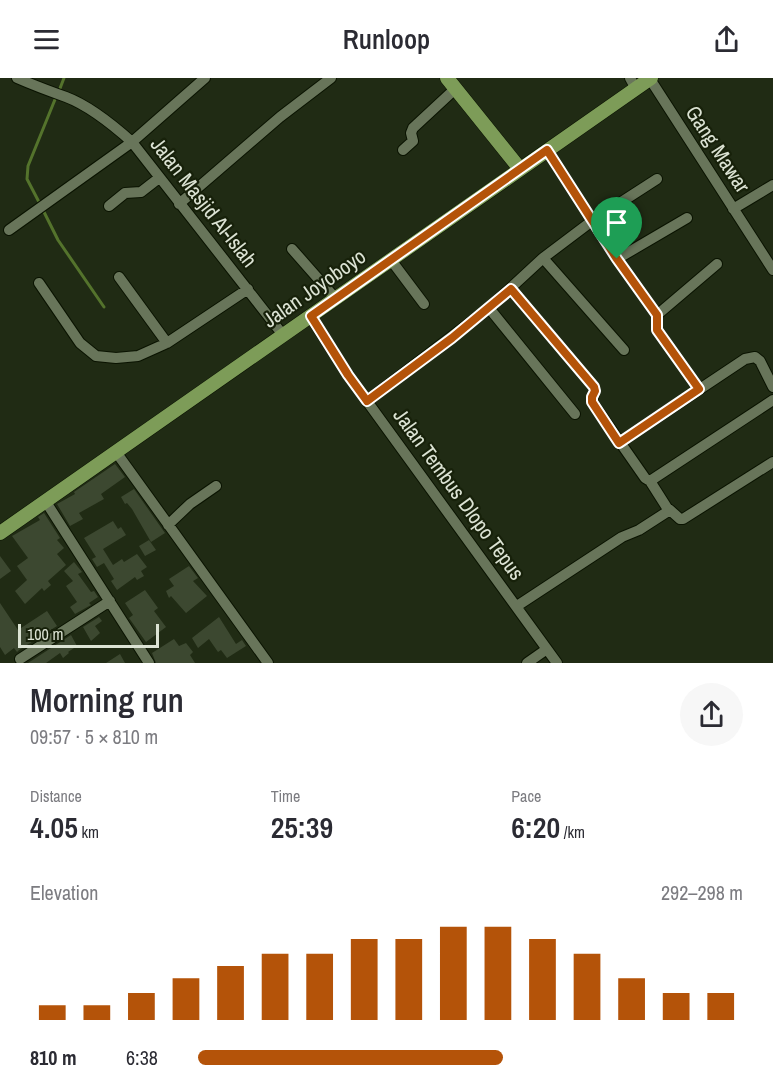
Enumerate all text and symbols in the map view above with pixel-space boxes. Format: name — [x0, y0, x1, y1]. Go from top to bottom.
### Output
text: Runloop — [343, 21, 430, 57]
icon: menu — [30, 23, 63, 56]
icon: share — [710, 23, 743, 56]
street label: Gang Mawar — [679, 100, 757, 198]
street label: Jalan Masjid Al-Islah — [144, 131, 264, 273]
pin — [591, 197, 642, 259]
icon: arrive — [600, 206, 633, 239]
street label: Jalan Joyoboyo — [257, 242, 371, 334]
street label: Jalan Tembus Dlopo Tepus — [387, 402, 531, 586]
scale bar — [18, 621, 159, 648]
text: 100 m — [27, 623, 63, 645]
text: Morning run — [30, 678, 184, 722]
button: share — [680, 683, 743, 746]
text: 09:57 · 5 × 810 m — [30, 723, 158, 750]
text: Distance — [30, 785, 82, 807]
text: Time — [271, 785, 300, 807]
text: Pace — [511, 785, 541, 807]
text: 4.05 — [30, 807, 78, 847]
text: 25:39 — [271, 807, 333, 847]
text: 6:20 — [511, 807, 560, 847]
text: km — [78, 821, 99, 843]
text: /km — [560, 821, 585, 843]
text: Elevation — [30, 879, 98, 906]
text: 292–298 m — [661, 879, 743, 906]
text: 810 m — [30, 1044, 77, 1071]
text: 6:38 — [126, 1044, 158, 1071]

